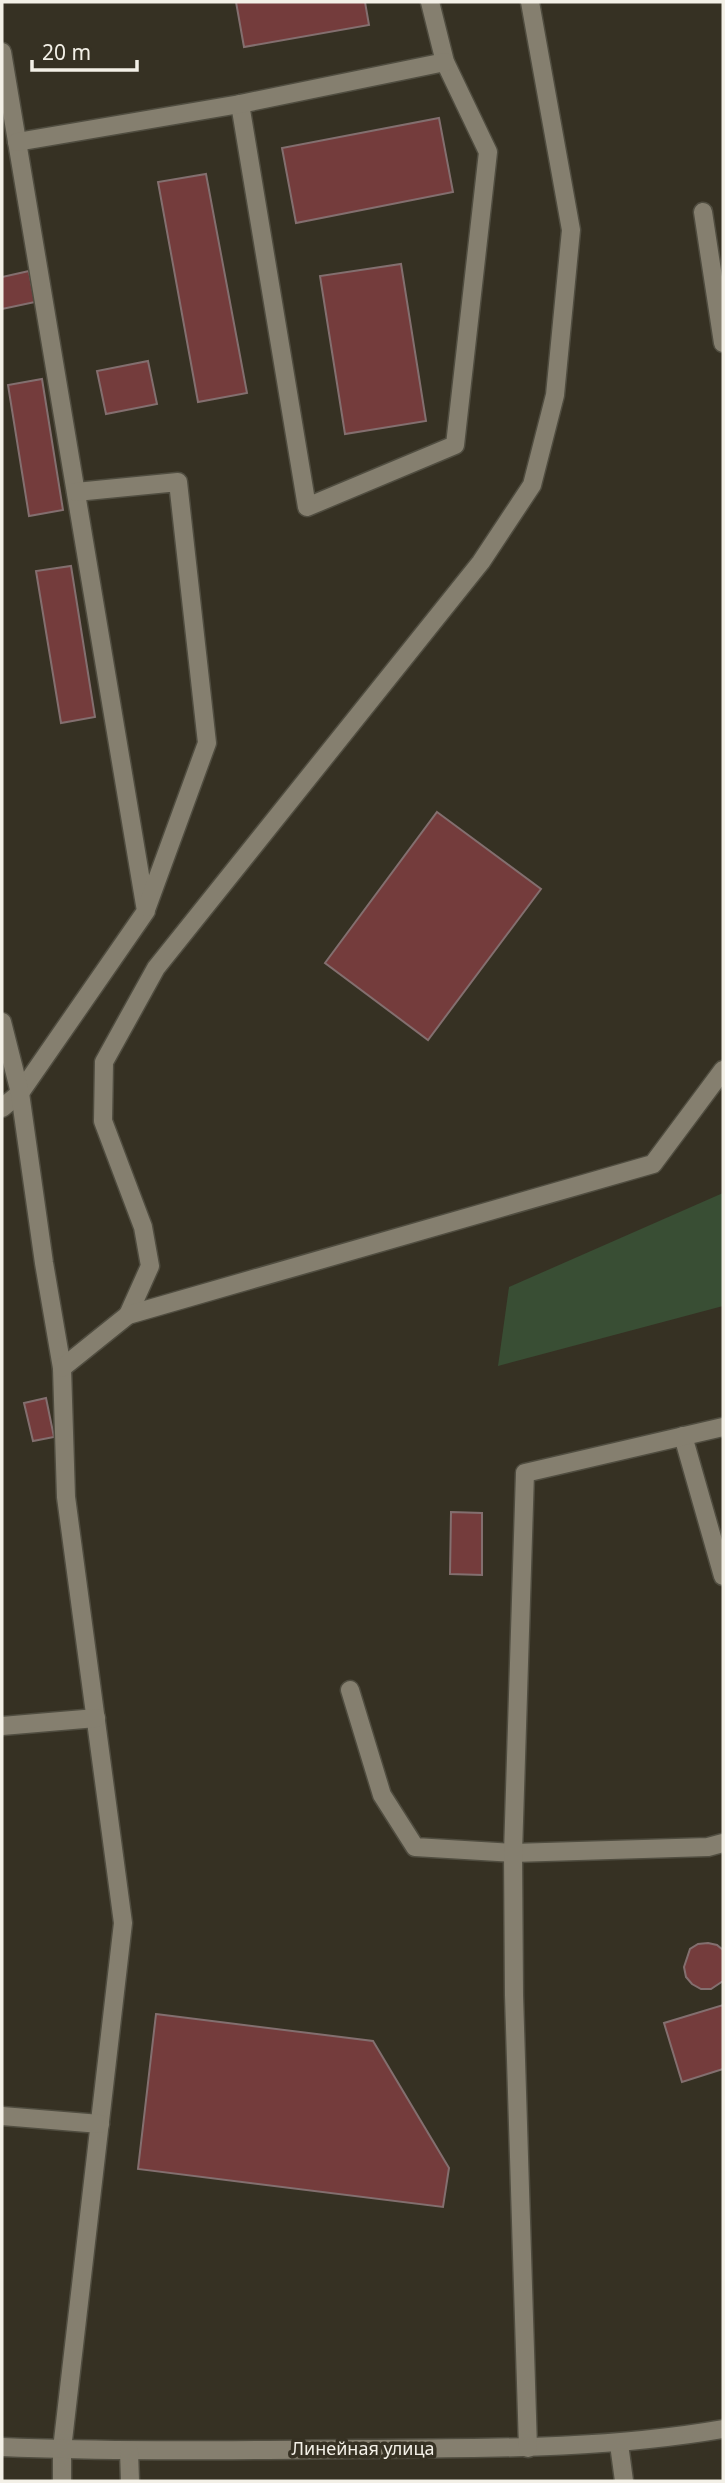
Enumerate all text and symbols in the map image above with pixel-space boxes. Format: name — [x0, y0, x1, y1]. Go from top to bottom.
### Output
scale bar — [32, 28, 136, 72]
text: 20 m — [42, 38, 91, 66]
street label: Линейная улица — [291, 2436, 435, 2460]

